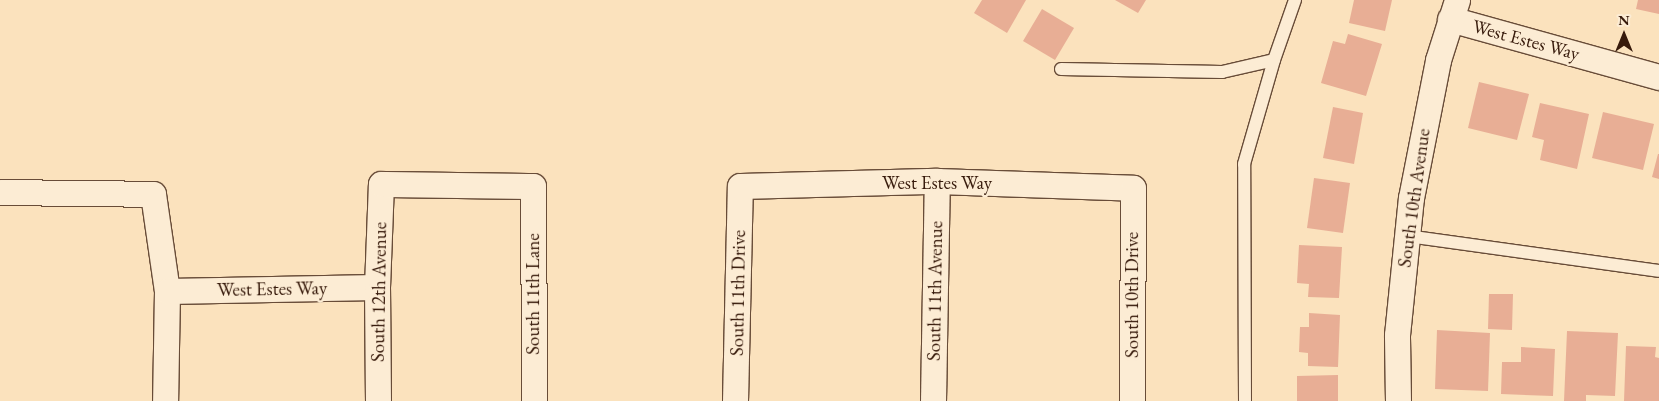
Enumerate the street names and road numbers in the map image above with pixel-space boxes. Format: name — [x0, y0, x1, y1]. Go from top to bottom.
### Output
street label: West Estes Way — [1470, 15, 1582, 65]
street label: South 10th Avenue — [1393, 127, 1435, 269]
street label: West Estes Way — [882, 172, 992, 194]
street label: South 11th Avenue — [922, 221, 948, 361]
street label: South 12th Avenue — [366, 222, 392, 362]
street label: South 11th Drive — [726, 230, 750, 356]
street label: South 10th Drive — [1121, 232, 1143, 358]
street label: South 11th Lane — [522, 233, 544, 355]
street label: West Estes Way — [217, 277, 327, 301]

